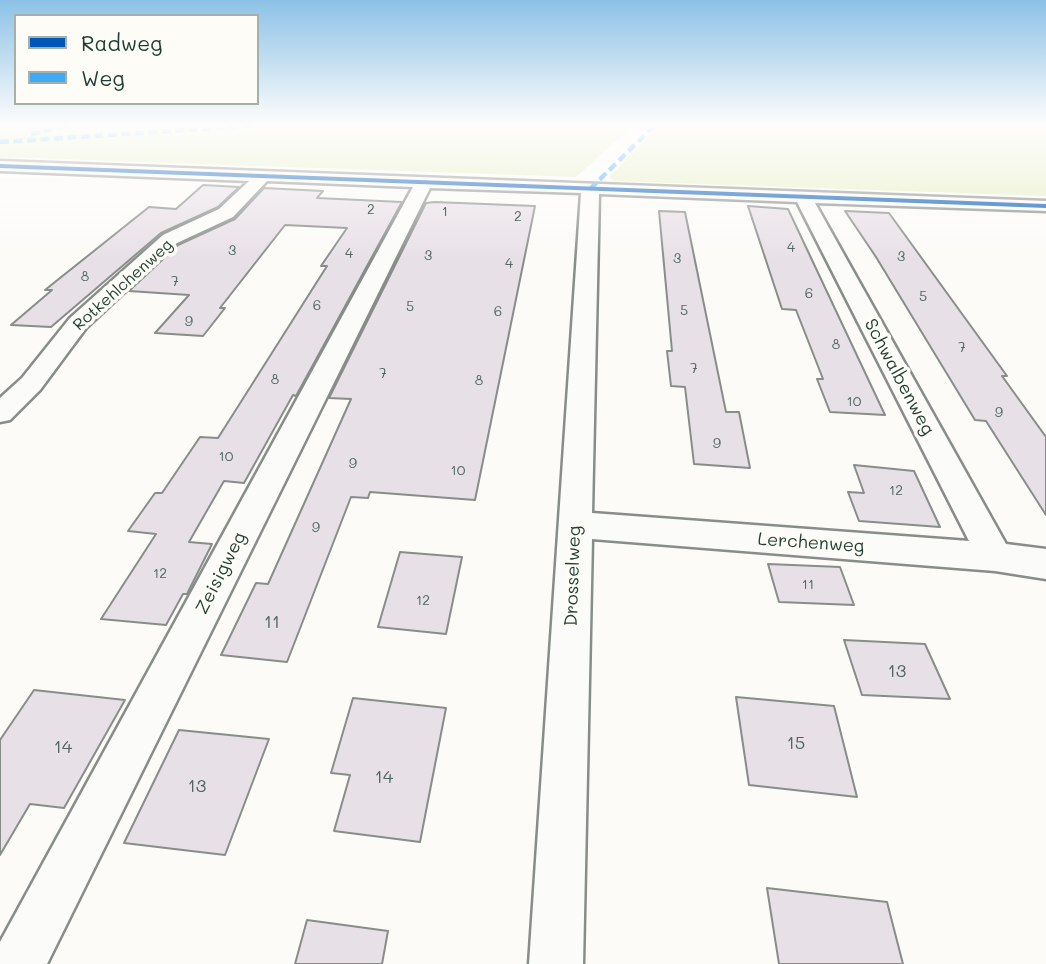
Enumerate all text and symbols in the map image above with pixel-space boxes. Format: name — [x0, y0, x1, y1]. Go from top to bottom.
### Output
legend — [14, 14, 259, 105]
text: Radweg — [81, 29, 162, 56]
text: Weg — [81, 64, 125, 91]
house number: 2 — [367, 202, 375, 218]
house number: 1 — [442, 204, 448, 220]
house number: 2 — [514, 209, 522, 225]
street label: Rotkehlchenweg — [69, 235, 177, 335]
house number: 4 — [787, 240, 795, 256]
house number: 3 — [228, 243, 236, 259]
house number: 4 — [345, 246, 353, 262]
house number: 3 — [424, 248, 432, 264]
house number: 3 — [897, 249, 905, 265]
house number: 3 — [673, 251, 681, 267]
house number: 4 — [505, 256, 513, 272]
house number: 8 — [81, 269, 89, 285]
house number: 7 — [171, 274, 179, 290]
house number: 6 — [805, 286, 813, 302]
house number: 5 — [919, 289, 927, 305]
house number: 6 — [313, 298, 321, 314]
house number: 5 — [406, 299, 414, 315]
house number: 5 — [680, 303, 688, 319]
house number: 6 — [494, 304, 502, 320]
house number: 9 — [185, 314, 193, 330]
street label: Schwalbenweg — [859, 315, 939, 439]
house number: 8 — [832, 337, 840, 353]
house number: 7 — [958, 340, 966, 356]
house number: 7 — [690, 361, 698, 377]
house number: 7 — [379, 366, 387, 382]
house number: 8 — [271, 372, 279, 388]
house number: 8 — [475, 373, 483, 389]
house number: 10 — [847, 394, 861, 410]
house number: 9 — [995, 405, 1003, 421]
house number: 9 — [713, 436, 721, 452]
house number: 10 — [219, 449, 233, 465]
house number: 9 — [349, 456, 357, 472]
house number: 10 — [451, 463, 465, 479]
house number: 12 — [889, 483, 903, 499]
house number: 9 — [312, 520, 320, 536]
street label: Drosselweg — [560, 525, 586, 627]
street label: Zeisigweg — [191, 528, 251, 618]
street label: Lerchenweg — [757, 528, 865, 558]
house number: 12 — [153, 566, 167, 582]
house number: 11 — [802, 577, 814, 593]
house number: 12 — [416, 593, 430, 609]
house number: 11 — [264, 611, 280, 633]
house number: 13 — [888, 660, 906, 682]
house number: 15 — [787, 732, 805, 754]
house number: 14 — [54, 736, 72, 758]
house number: 14 — [375, 766, 393, 788]
house number: 13 — [188, 775, 206, 797]

